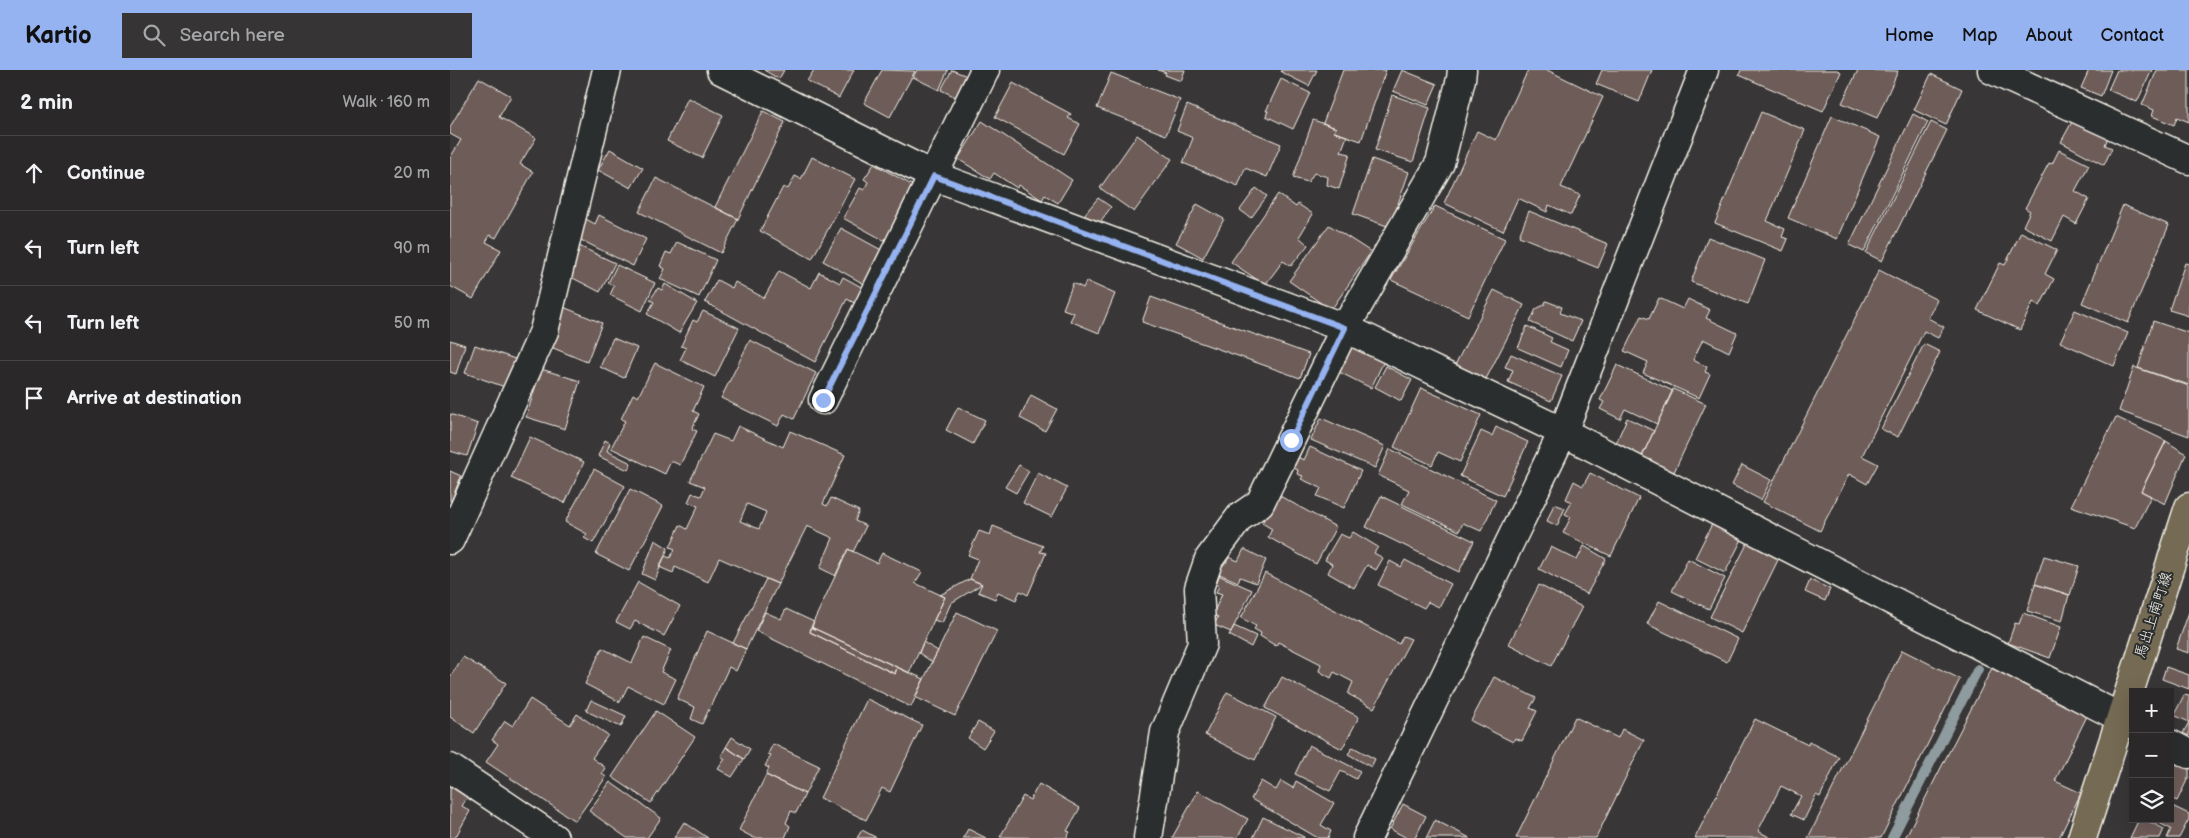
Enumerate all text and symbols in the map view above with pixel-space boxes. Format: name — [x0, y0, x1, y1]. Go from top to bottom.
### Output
search box — [122, 13, 472, 58]
text: Kartio — [25, 21, 92, 50]
icon: search — [140, 21, 168, 49]
text: Search here — [180, 24, 285, 47]
text: Home — [1885, 25, 1934, 46]
text: Map — [1962, 25, 1998, 46]
text: About — [2026, 25, 2073, 46]
text: Contact — [2101, 25, 2164, 46]
text: 2 min — [20, 90, 73, 115]
text: Walk · 160 m — [342, 93, 430, 112]
icon: ahead — [20, 159, 48, 187]
text: Continue — [67, 162, 145, 185]
text: 20 m — [394, 164, 430, 183]
icon: left — [20, 234, 48, 262]
text: Turn left — [67, 237, 139, 260]
text: 90 m — [394, 239, 430, 258]
icon: left — [20, 309, 48, 337]
text: Turn left — [67, 312, 139, 335]
text: 50 m — [394, 314, 430, 333]
icon: arrive — [20, 384, 48, 412]
text: Arrive at destination — [67, 387, 242, 410]
route end — [812, 389, 835, 412]
route start — [1280, 429, 1303, 452]
street label: 馬出上南町線 — [2131, 569, 2176, 661]
map controls — [2129, 688, 2174, 823]
button: + — [2129, 688, 2174, 733]
button: − — [2129, 733, 2174, 778]
button: layers — [2129, 778, 2174, 823]

